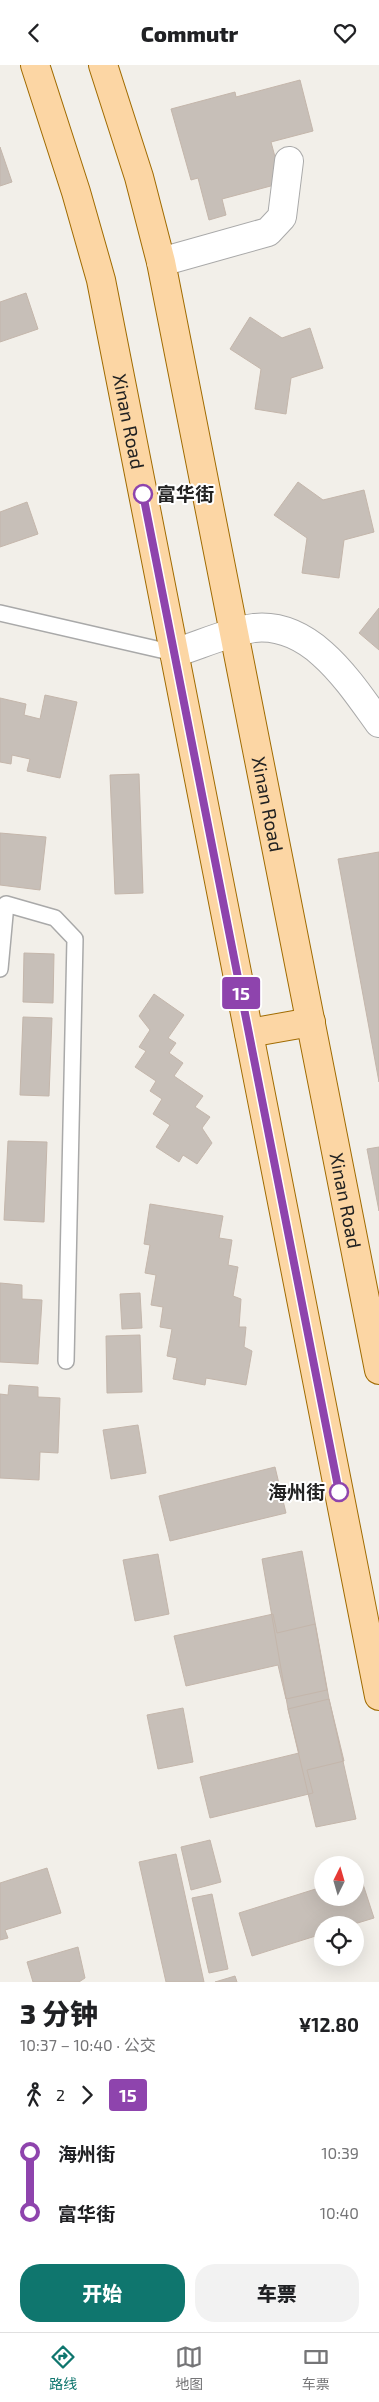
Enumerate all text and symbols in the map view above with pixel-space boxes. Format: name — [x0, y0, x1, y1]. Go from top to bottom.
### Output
icon: back — [20, 19, 48, 47]
icon: heart — [331, 19, 359, 47]
text: Commutr — [141, 20, 238, 46]
street label: Xinan Road — [109, 372, 150, 471]
place label: 富华街 — [157, 482, 214, 505]
marker: 富华街 — [133, 484, 153, 504]
street label: Xinan Road — [248, 754, 289, 854]
line badge: 15 — [218, 977, 264, 1009]
text: 15 — [232, 982, 250, 1004]
street label: Xinan Road — [326, 1151, 367, 1250]
place label: 海州街 — [268, 1480, 325, 1503]
marker: 海州街 — [329, 1482, 349, 1502]
north arrow — [314, 1856, 364, 1906]
map controls — [314, 1856, 364, 1966]
button: locate — [314, 1916, 364, 1966]
text: 3 分钟 — [20, 1996, 98, 2030]
text: ¥12.80 — [299, 2013, 359, 2036]
text: 10:37 – 10:40 · 公交 — [20, 2035, 156, 2054]
icon: walk — [20, 2081, 48, 2109]
icon: forward — [73, 2081, 101, 2109]
text: 15 — [119, 2084, 137, 2106]
text: 2 — [56, 2085, 65, 2104]
text: 海州街 — [58, 2142, 115, 2165]
text: 10:39 — [321, 2143, 359, 2162]
text: 富华街 — [58, 2202, 115, 2225]
text: 10:40 — [320, 2203, 359, 2222]
button: 开始 — [20, 2264, 185, 2322]
button: 车票 — [195, 2264, 359, 2322]
tab: 路线 — [49, 2343, 77, 2393]
tab: 地图 — [175, 2343, 203, 2393]
tab: 车票 — [302, 2343, 330, 2393]

